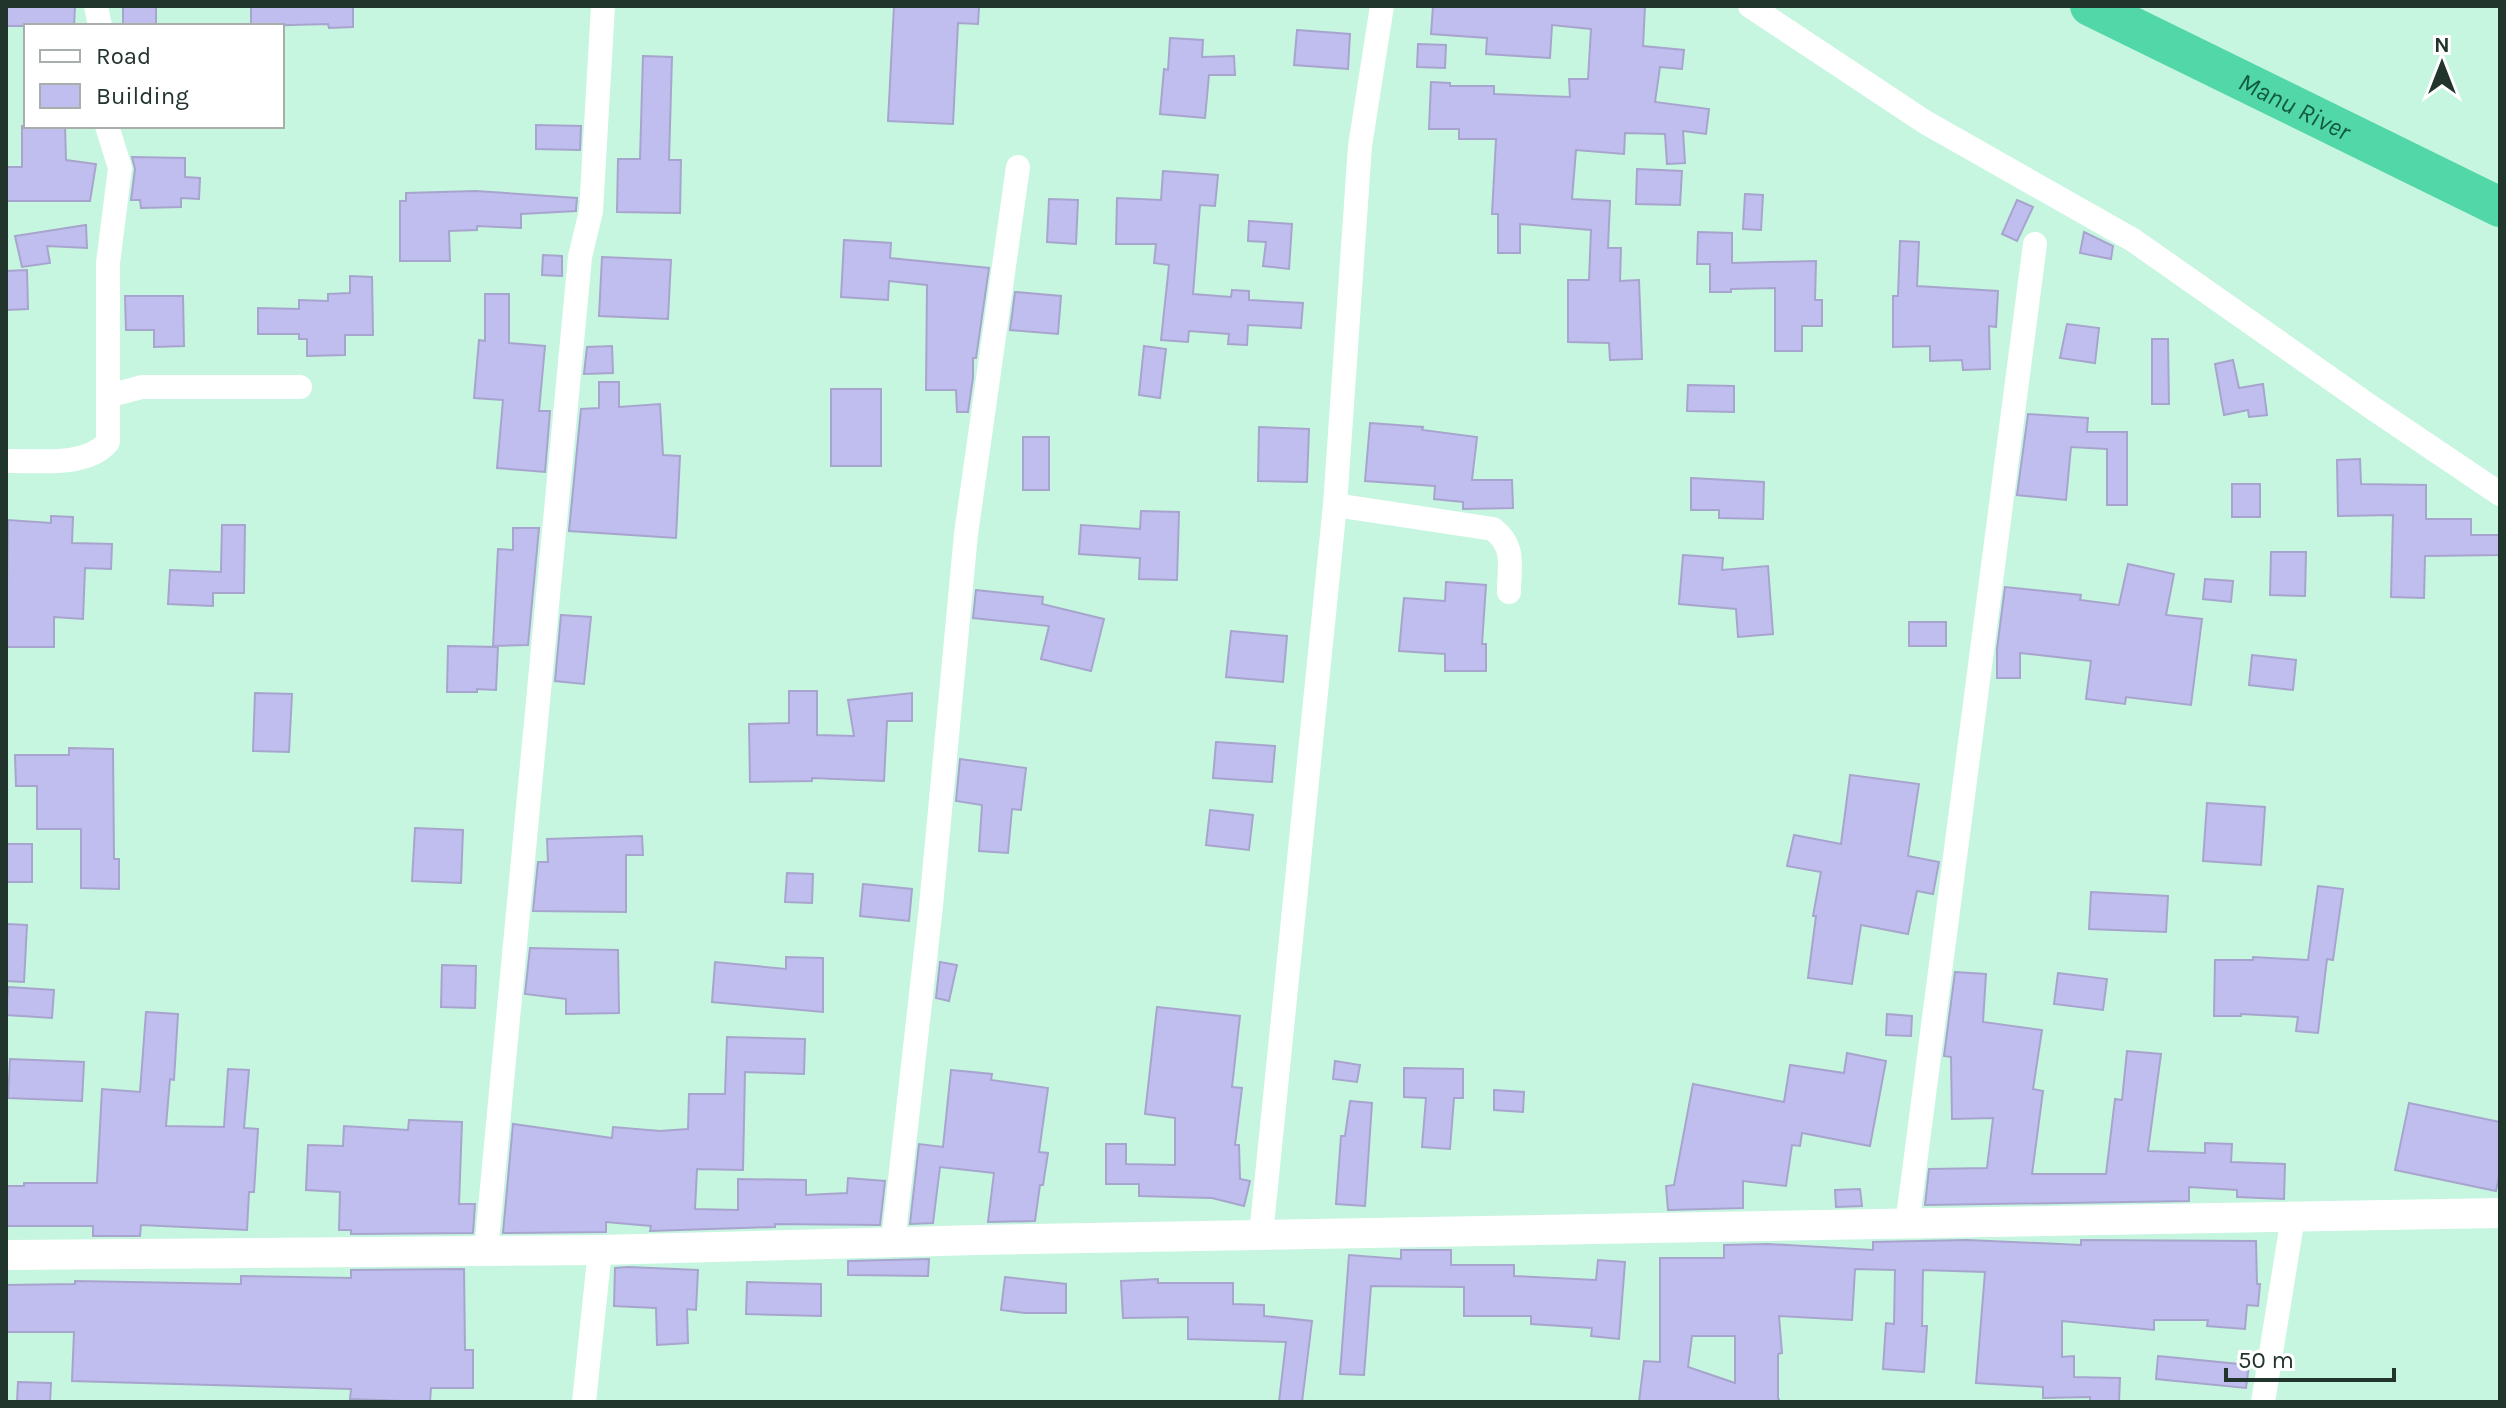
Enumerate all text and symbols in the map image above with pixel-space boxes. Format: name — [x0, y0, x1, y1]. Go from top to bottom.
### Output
legend — [24, 24, 284, 128]
north arrow — [2402, 24, 2482, 104]
text: N — [2434, 32, 2450, 58]
text: Road — [96, 42, 151, 70]
water label: Manu River — [2234, 66, 2357, 147]
text: Building — [96, 82, 189, 110]
scale bar — [2226, 1332, 2394, 1382]
text: 50 m — [2238, 1346, 2294, 1374]

